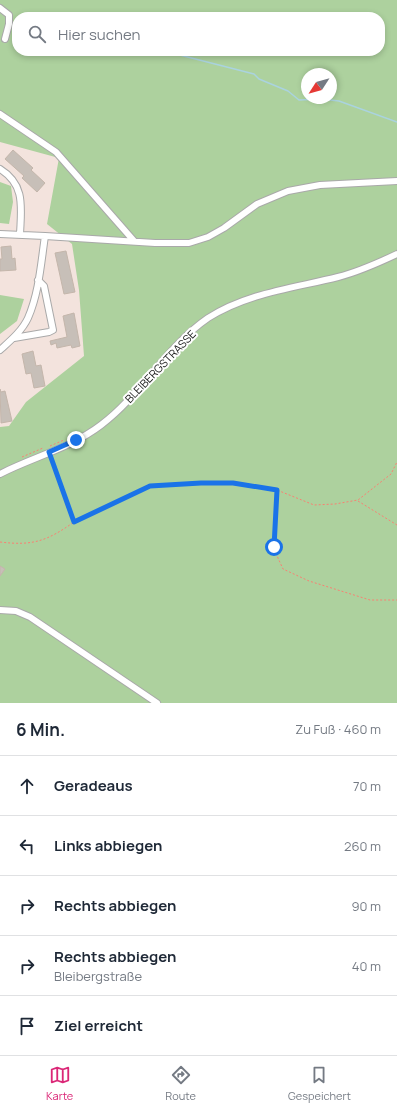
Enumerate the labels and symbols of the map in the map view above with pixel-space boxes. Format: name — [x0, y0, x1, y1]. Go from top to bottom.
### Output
north arrow — [301, 68, 337, 104]
street label: BLEIBERGSTRASSE — [121, 326, 199, 406]
route end — [67, 431, 85, 449]
route start — [265, 538, 283, 556]

